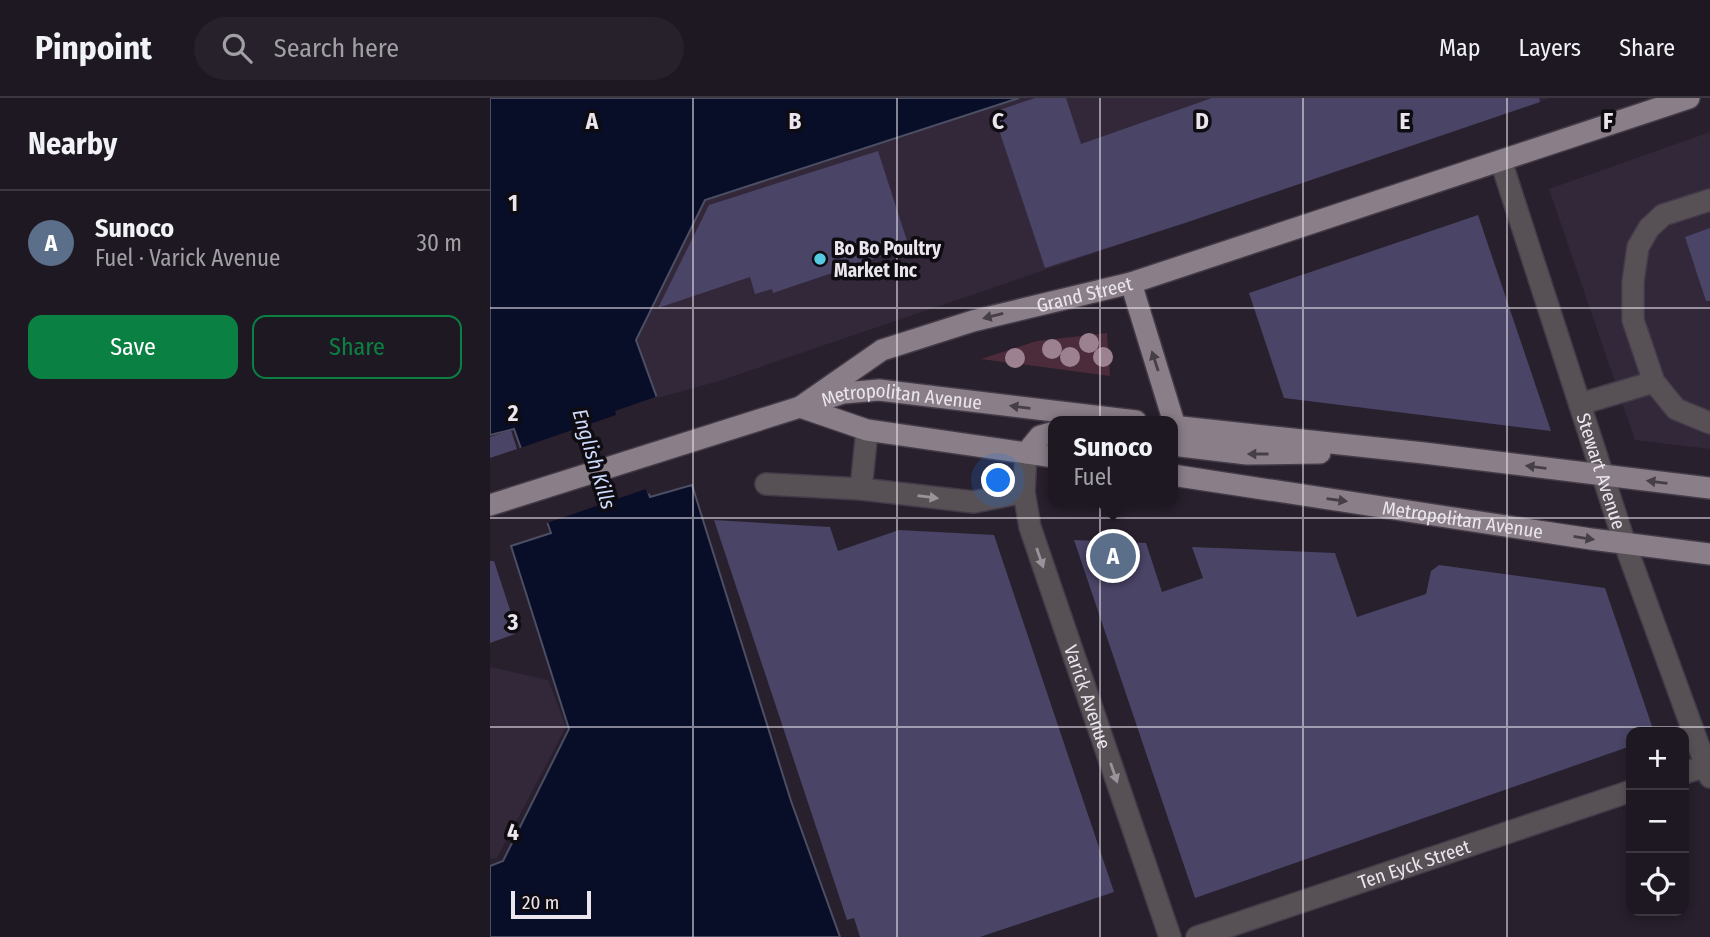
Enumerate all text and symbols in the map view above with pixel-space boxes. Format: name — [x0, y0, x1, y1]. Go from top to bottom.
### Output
search box — [194, 17, 684, 80]
text: Pinpoint — [35, 28, 152, 68]
icon: search — [218, 29, 256, 67]
text: Search here — [274, 33, 399, 64]
text: Map — [1439, 34, 1481, 62]
text: Layers — [1519, 34, 1581, 62]
text: Share — [1619, 34, 1675, 62]
text: A — [585, 107, 599, 135]
text: B — [789, 107, 802, 135]
text: C — [992, 107, 1004, 135]
text: D — [1195, 107, 1209, 135]
text: E — [1400, 107, 1411, 135]
text: F — [1603, 107, 1613, 135]
text: Nearby — [28, 126, 117, 162]
text: 1 — [508, 189, 518, 217]
text: Sunoco — [95, 213, 174, 244]
text: A — [45, 229, 57, 257]
text: 30 m — [417, 229, 462, 257]
place label: Bo Bo Poultry Market Inc — [834, 237, 942, 282]
text: Fuel · Varick Avenue — [95, 244, 280, 272]
marker: Bo Bo Poultry Market Inc — [812, 251, 828, 267]
street label: Grand Street — [1034, 271, 1135, 317]
one-way arrow — [982, 311, 1004, 322]
button: Save — [28, 315, 238, 379]
button: Share — [252, 315, 462, 379]
one-way arrow — [1149, 350, 1160, 371]
street label: Metropolitan Avenue — [818, 378, 983, 414]
text: 2 — [507, 399, 519, 427]
one-way arrow — [1009, 401, 1031, 412]
water label: English Kills — [566, 406, 622, 512]
street label: Stewart Avenue — [1572, 410, 1631, 532]
popup — [1048, 416, 1178, 507]
text: Sunoco — [1073, 432, 1153, 463]
one-way arrow — [1246, 448, 1268, 460]
one-way arrow — [1525, 461, 1547, 472]
your location — [981, 463, 1015, 497]
text: Fuel — [1073, 463, 1112, 491]
one-way arrow — [1646, 476, 1668, 487]
one-way arrow — [918, 492, 940, 503]
one-way arrow — [1326, 494, 1348, 505]
street label: Metropolitan Avenue — [1381, 496, 1545, 543]
pin: A — [1090, 530, 1136, 582]
one-way arrow — [1573, 533, 1595, 544]
one-way arrow — [1035, 548, 1046, 569]
text: 3 — [507, 608, 519, 636]
street label: Varick Avenue — [1060, 642, 1116, 752]
map controls — [1626, 727, 1689, 916]
button: + — [1626, 727, 1689, 790]
one-way arrow — [1109, 763, 1120, 784]
button: − — [1626, 790, 1689, 853]
text: 4 — [507, 818, 519, 846]
street label: Ten Eyck Street — [1355, 834, 1474, 894]
button: locate — [1626, 853, 1689, 916]
scale bar — [511, 888, 592, 920]
text: 20 m — [522, 891, 559, 914]

